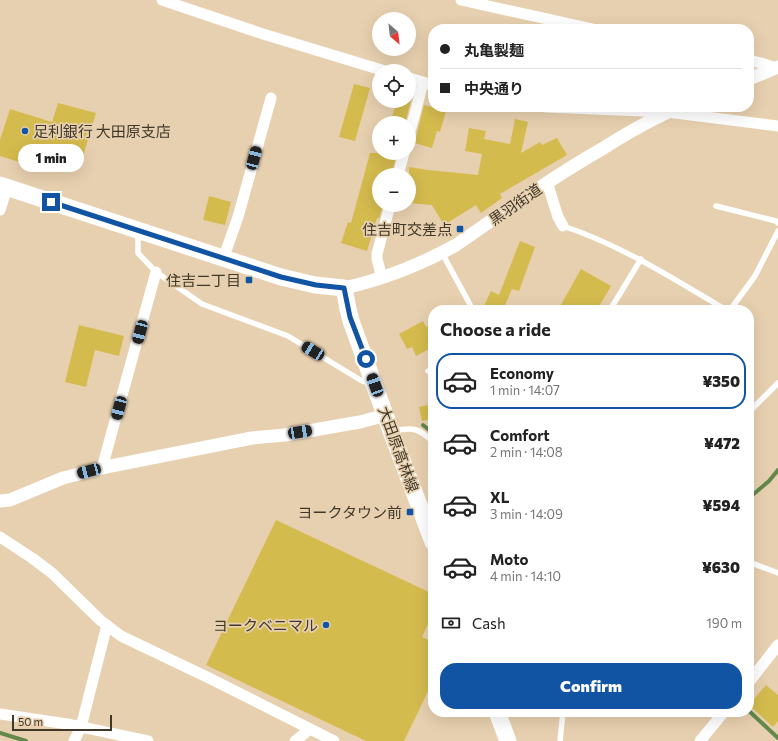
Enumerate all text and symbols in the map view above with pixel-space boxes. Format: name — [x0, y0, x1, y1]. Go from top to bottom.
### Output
north arrow — [372, 12, 416, 56]
map controls — [372, 12, 416, 212]
text: 丸亀製麺 — [464, 41, 524, 59]
button: locate — [372, 64, 416, 108]
text: 中央通り — [464, 79, 524, 97]
button: + — [372, 116, 416, 160]
place label: 足利銀行 大田原支店 — [33, 122, 171, 140]
marker: 足利銀行 大田原支店 — [20, 126, 30, 136]
callout: 1 min — [18, 144, 84, 172]
car — [245, 145, 263, 171]
text: 1 min — [35, 150, 67, 166]
button: − — [372, 168, 416, 212]
street label: 黒羽街道 — [485, 179, 545, 229]
route end — [42, 193, 60, 211]
place label: 住吉町交差点 — [362, 220, 452, 238]
marker: 住吉町交差点 — [455, 224, 465, 234]
place label: 住吉二丁目 — [166, 271, 241, 289]
marker: 住吉二丁目 — [244, 275, 254, 285]
text: Choose a ride — [440, 318, 551, 340]
car — [131, 319, 149, 345]
car — [300, 340, 326, 362]
route start — [357, 350, 375, 368]
icon: car — [442, 363, 478, 399]
text: Economy — [490, 364, 554, 382]
car — [365, 372, 385, 398]
text: ¥350 — [702, 372, 740, 390]
text: 1 min · 14:07 — [490, 382, 560, 398]
car — [110, 395, 128, 421]
street label: 大田原高林線 — [375, 404, 423, 494]
car — [287, 424, 313, 440]
icon: car — [442, 425, 478, 461]
text: Comfort — [490, 426, 550, 444]
text: ¥472 — [704, 434, 740, 452]
text: 2 min · 14:08 — [490, 444, 563, 460]
car — [76, 462, 102, 480]
icon: car — [442, 487, 478, 523]
text: XL — [490, 488, 509, 506]
text: ¥594 — [703, 496, 740, 514]
place label: ヨークタウン前 — [298, 503, 402, 521]
text: 3 min · 14:09 — [490, 506, 563, 522]
marker: ヨークタウン前 — [405, 507, 415, 517]
icon: car — [442, 549, 478, 585]
text: Moto — [490, 550, 529, 568]
text: ¥630 — [702, 558, 740, 576]
text: 4 min · 14:10 — [490, 568, 561, 584]
icon: cash — [440, 612, 462, 634]
text: Cash — [472, 614, 506, 632]
text: 190 m — [706, 615, 742, 631]
place label: ヨークベニマル — [213, 616, 318, 634]
marker: ヨークベニマル — [321, 620, 331, 630]
button: Confirm — [440, 663, 742, 709]
scale bar — [12, 713, 112, 732]
text: 50 m — [18, 715, 43, 728]

